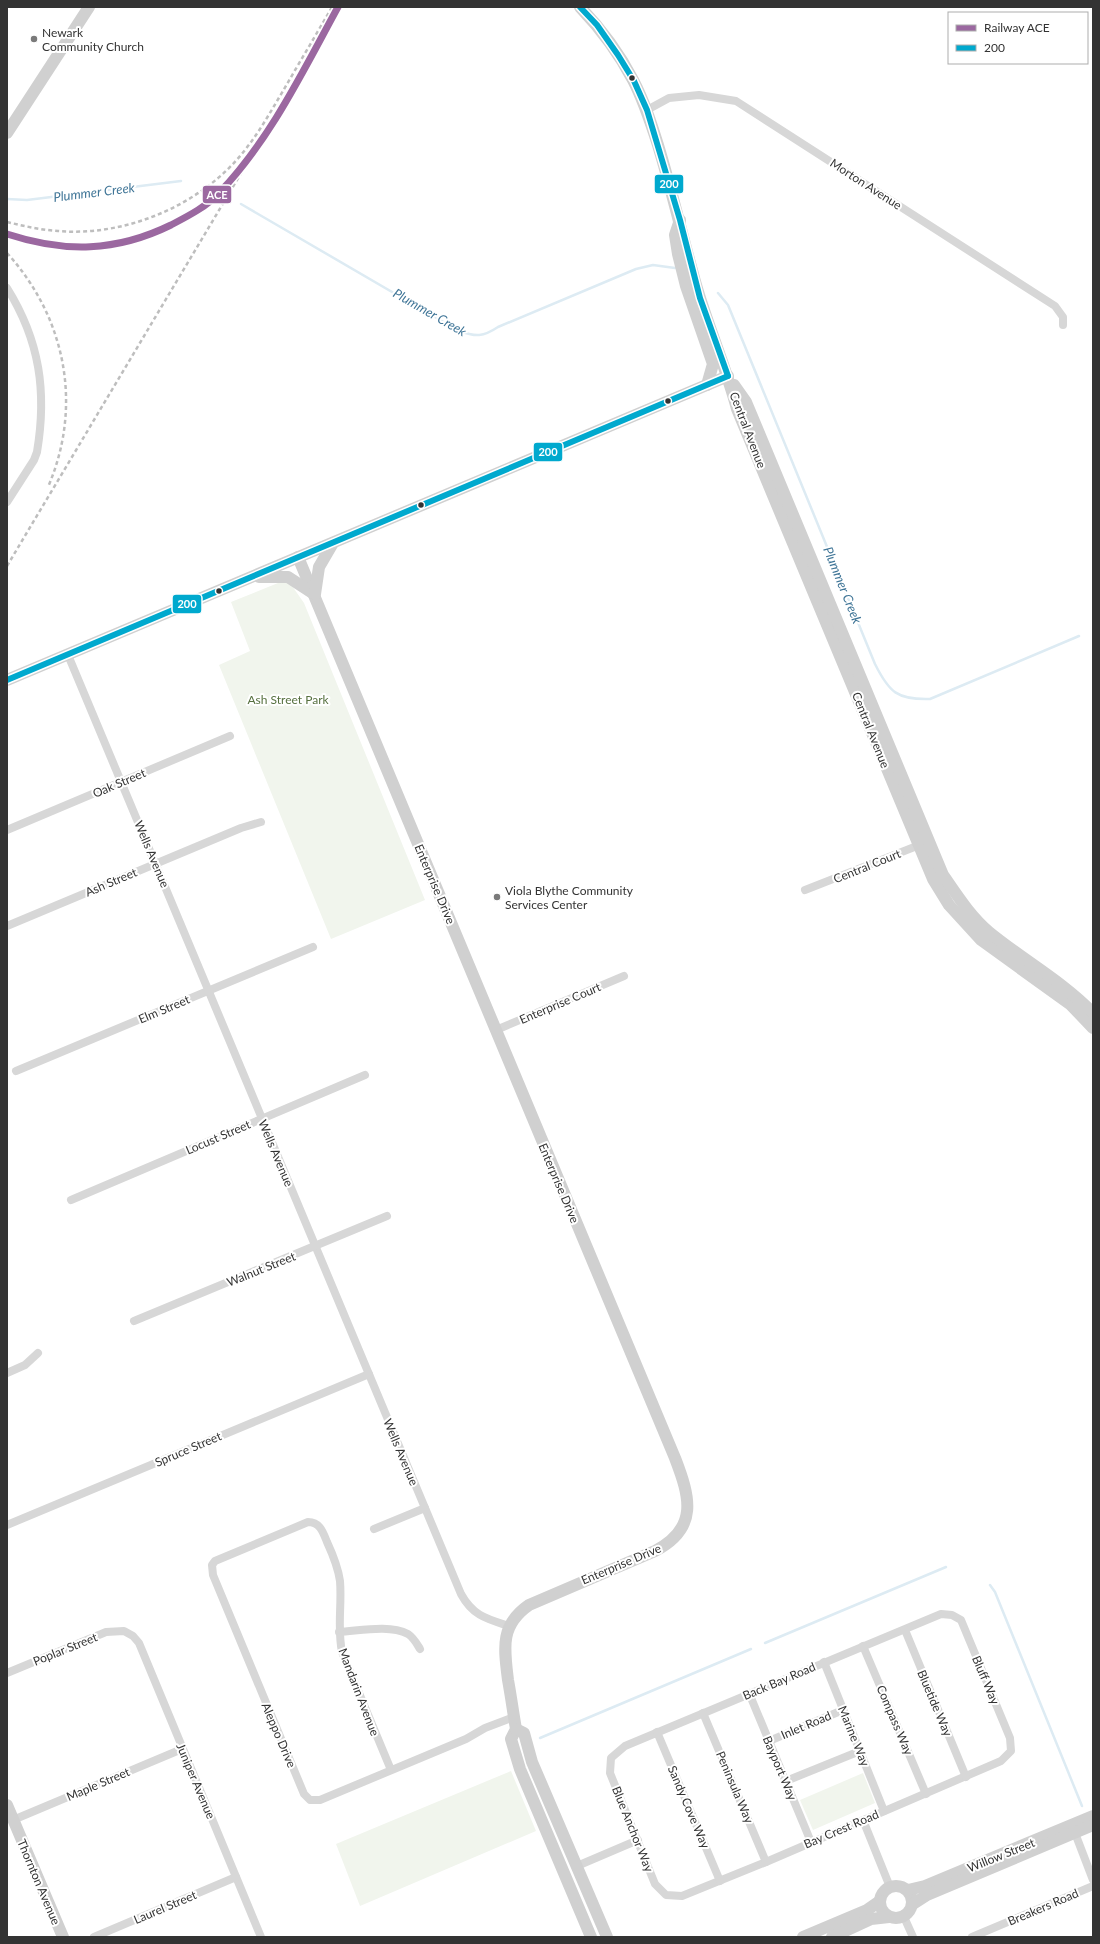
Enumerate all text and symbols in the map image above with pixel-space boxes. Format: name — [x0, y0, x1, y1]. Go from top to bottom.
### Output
legend — [948, 12, 1088, 64]
text: Railway ACE — [984, 20, 1050, 35]
place label: Newark Community Church — [42, 25, 144, 54]
marker: Newark Community Church — [29, 34, 39, 44]
text: 200 — [984, 40, 1005, 55]
unlabelled marker — [627, 73, 637, 83]
street label: Morton Avenue — [827, 155, 905, 213]
line badge: 200 — [654, 174, 684, 194]
text: 200 — [659, 177, 679, 190]
water label: Plummer Creek — [52, 179, 136, 205]
line badge: ACE — [202, 185, 232, 204]
text: ACE — [205, 188, 228, 201]
water label: Plummer Creek — [391, 285, 470, 340]
street label: Central Avenue — [727, 390, 769, 470]
unlabelled marker — [663, 396, 673, 406]
line badge: 200 — [533, 442, 563, 462]
text: 200 — [538, 445, 558, 458]
unlabelled marker — [416, 500, 426, 510]
water label: Plummer Creek — [820, 544, 866, 627]
unlabelled marker — [214, 586, 224, 596]
line badge: 200 — [172, 594, 202, 614]
text: 200 — [177, 597, 197, 610]
street label: Central Avenue — [849, 690, 893, 770]
park label: Ash Street Park — [247, 692, 330, 707]
street label: Oak Street — [90, 765, 148, 801]
street label: Wells Avenue — [131, 818, 173, 890]
street label: Enterprise Drive — [411, 842, 459, 926]
street label: Central Court — [831, 845, 904, 886]
street label: Ash Street — [83, 864, 140, 900]
place label: Viola Blythe Community Services Center — [505, 883, 634, 912]
marker: Viola Blythe Community Services Center — [492, 892, 502, 902]
street label: Enterprise Court — [517, 979, 604, 1027]
street label: Elm Street — [136, 991, 193, 1027]
street label: Locust Street — [183, 1116, 253, 1157]
street label: Wells Avenue — [255, 1117, 297, 1189]
street label: Enterprise Drive — [535, 1141, 583, 1225]
street label: Walnut Street — [224, 1248, 298, 1290]
street label: Wells Avenue — [380, 1416, 422, 1488]
street label: Spruce Street — [152, 1428, 224, 1470]
street label: Enterprise Drive — [579, 1540, 663, 1588]
street label: Poplar Street — [31, 1629, 100, 1669]
street label: Mandarin Avenue — [335, 1646, 383, 1738]
street label: Bluff Way — [969, 1653, 1003, 1707]
street label: Back Bay Road — [740, 1659, 818, 1703]
street label: Bluetide Way — [914, 1668, 956, 1739]
street label: Compass Way — [874, 1683, 917, 1758]
street label: Aleppo Drive — [259, 1700, 299, 1770]
street label: Marine Way — [835, 1704, 873, 1769]
street label: Inlet Road — [779, 1708, 833, 1742]
street label: Bayport Way — [760, 1734, 801, 1803]
street label: Juniper Avenue — [173, 1741, 219, 1821]
street label: Peninsula Way — [713, 1749, 757, 1826]
street label: Sandy Cove Way — [665, 1763, 713, 1851]
street label: Maple Street — [64, 1764, 133, 1804]
street label: Blue Anchor Way — [609, 1784, 657, 1875]
street label: Bay Crest Road — [801, 1806, 881, 1852]
street label: Willow Street — [965, 1834, 1038, 1875]
street label: Thornton Avenue — [14, 1837, 64, 1927]
street label: Breakers Road — [1005, 1885, 1081, 1929]
street label: Laurel Street — [131, 1887, 199, 1927]

